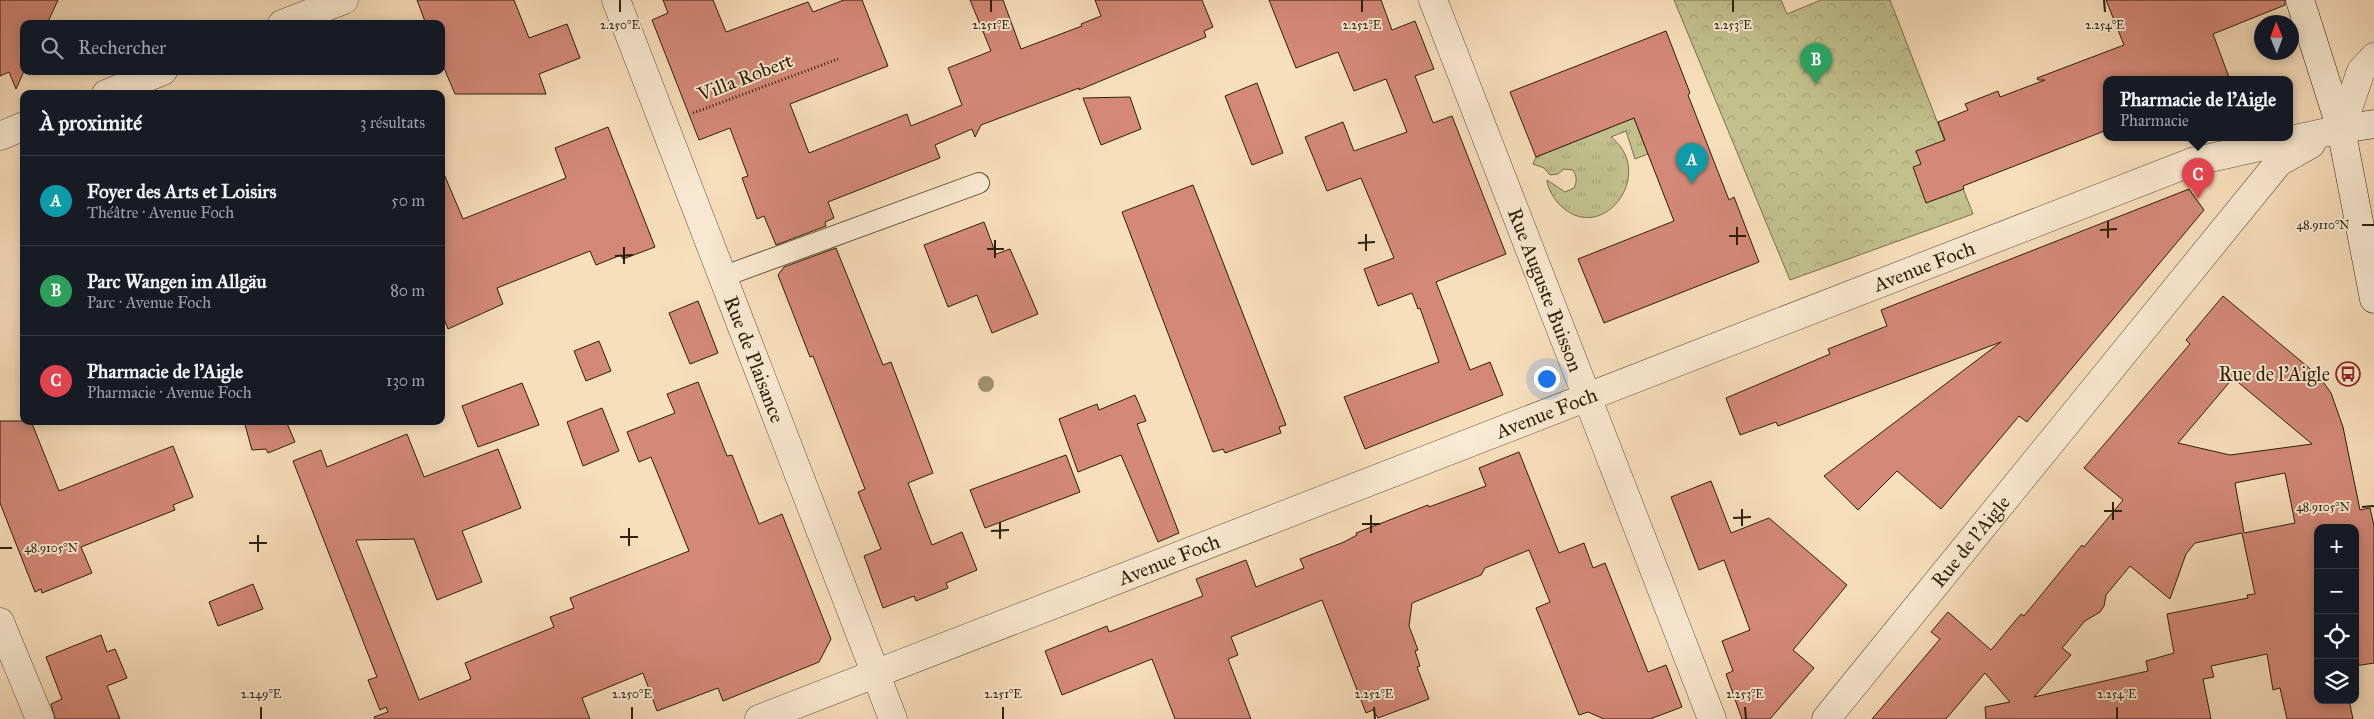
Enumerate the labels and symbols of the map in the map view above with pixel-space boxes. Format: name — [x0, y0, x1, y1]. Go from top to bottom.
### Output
north arrow — [2254, 15, 2299, 60]
text: 2.250°E — [600, 18, 640, 32]
text: 2.251°E — [972, 18, 1010, 32]
text: 2.252°E — [1343, 18, 1382, 32]
text: 2.253°E — [1714, 18, 1752, 32]
text: 2.254°E — [2085, 18, 2125, 32]
pin: B — [1800, 43, 1832, 84]
street label: Villa Robert — [693, 48, 796, 106]
pin: A — [1676, 143, 1708, 184]
pin: C — [2182, 158, 2214, 199]
street label: Rue Auguste Buisson — [1503, 205, 1588, 375]
text: 48.9110°N — [2297, 218, 2349, 232]
street label: Avenue Foch — [1869, 236, 1978, 297]
street label: Rue de Plaisance — [719, 292, 790, 426]
bus stop icon: Rue de l'Aigle — [2335, 361, 2361, 387]
place label: Rue de l'Aigle — [2219, 362, 2330, 387]
your location — [1534, 366, 1560, 392]
street label: Avenue Foch — [1492, 382, 1601, 444]
street label: Rue de l'Aigle — [1926, 491, 2015, 592]
text: 48.9105°N — [2296, 500, 2350, 514]
street label: Avenue Foch — [1114, 529, 1223, 590]
text: 48.9105°N — [24, 541, 78, 555]
text: 2.249°E — [241, 687, 282, 701]
text: 2.250°E — [612, 687, 652, 701]
text: 2.251°E — [984, 687, 1022, 701]
text: 2.252°E — [1355, 687, 1394, 701]
text: 2.253°E — [1726, 687, 1764, 701]
text: 2.254°E — [2097, 687, 2137, 701]

